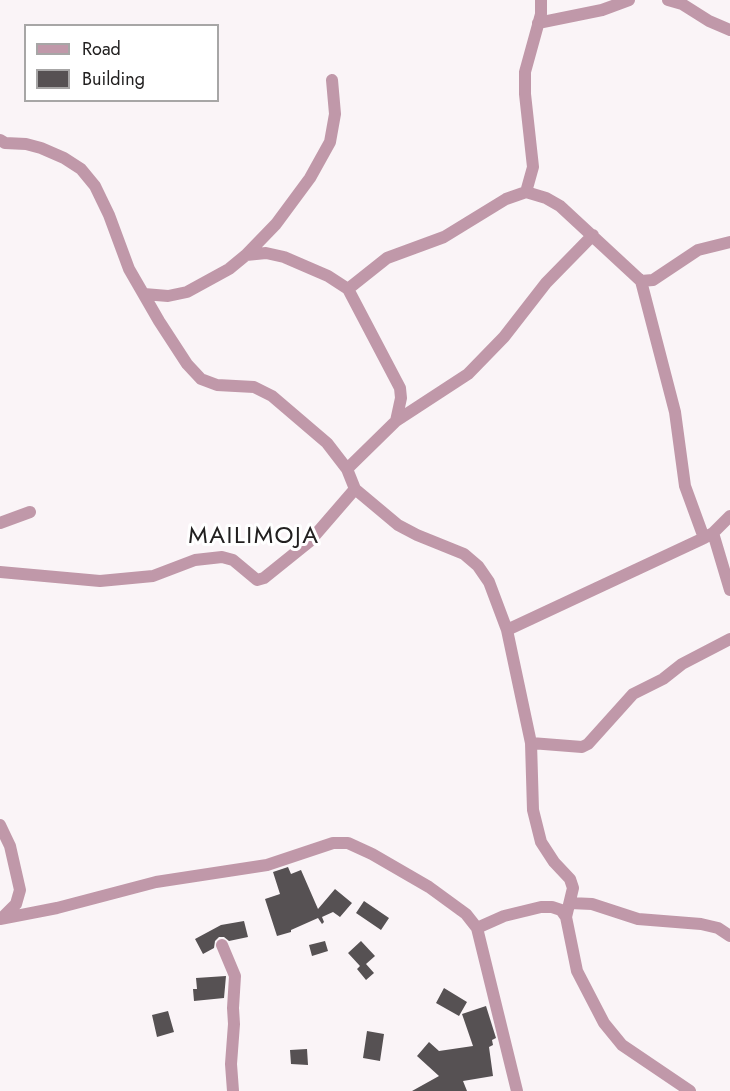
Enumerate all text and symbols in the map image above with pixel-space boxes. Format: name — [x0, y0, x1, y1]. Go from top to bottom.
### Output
legend — [24, 24, 219, 102]
text: Road — [82, 36, 121, 62]
text: Building — [82, 66, 145, 92]
district label: MAILIMOJA — [188, 523, 320, 551]

